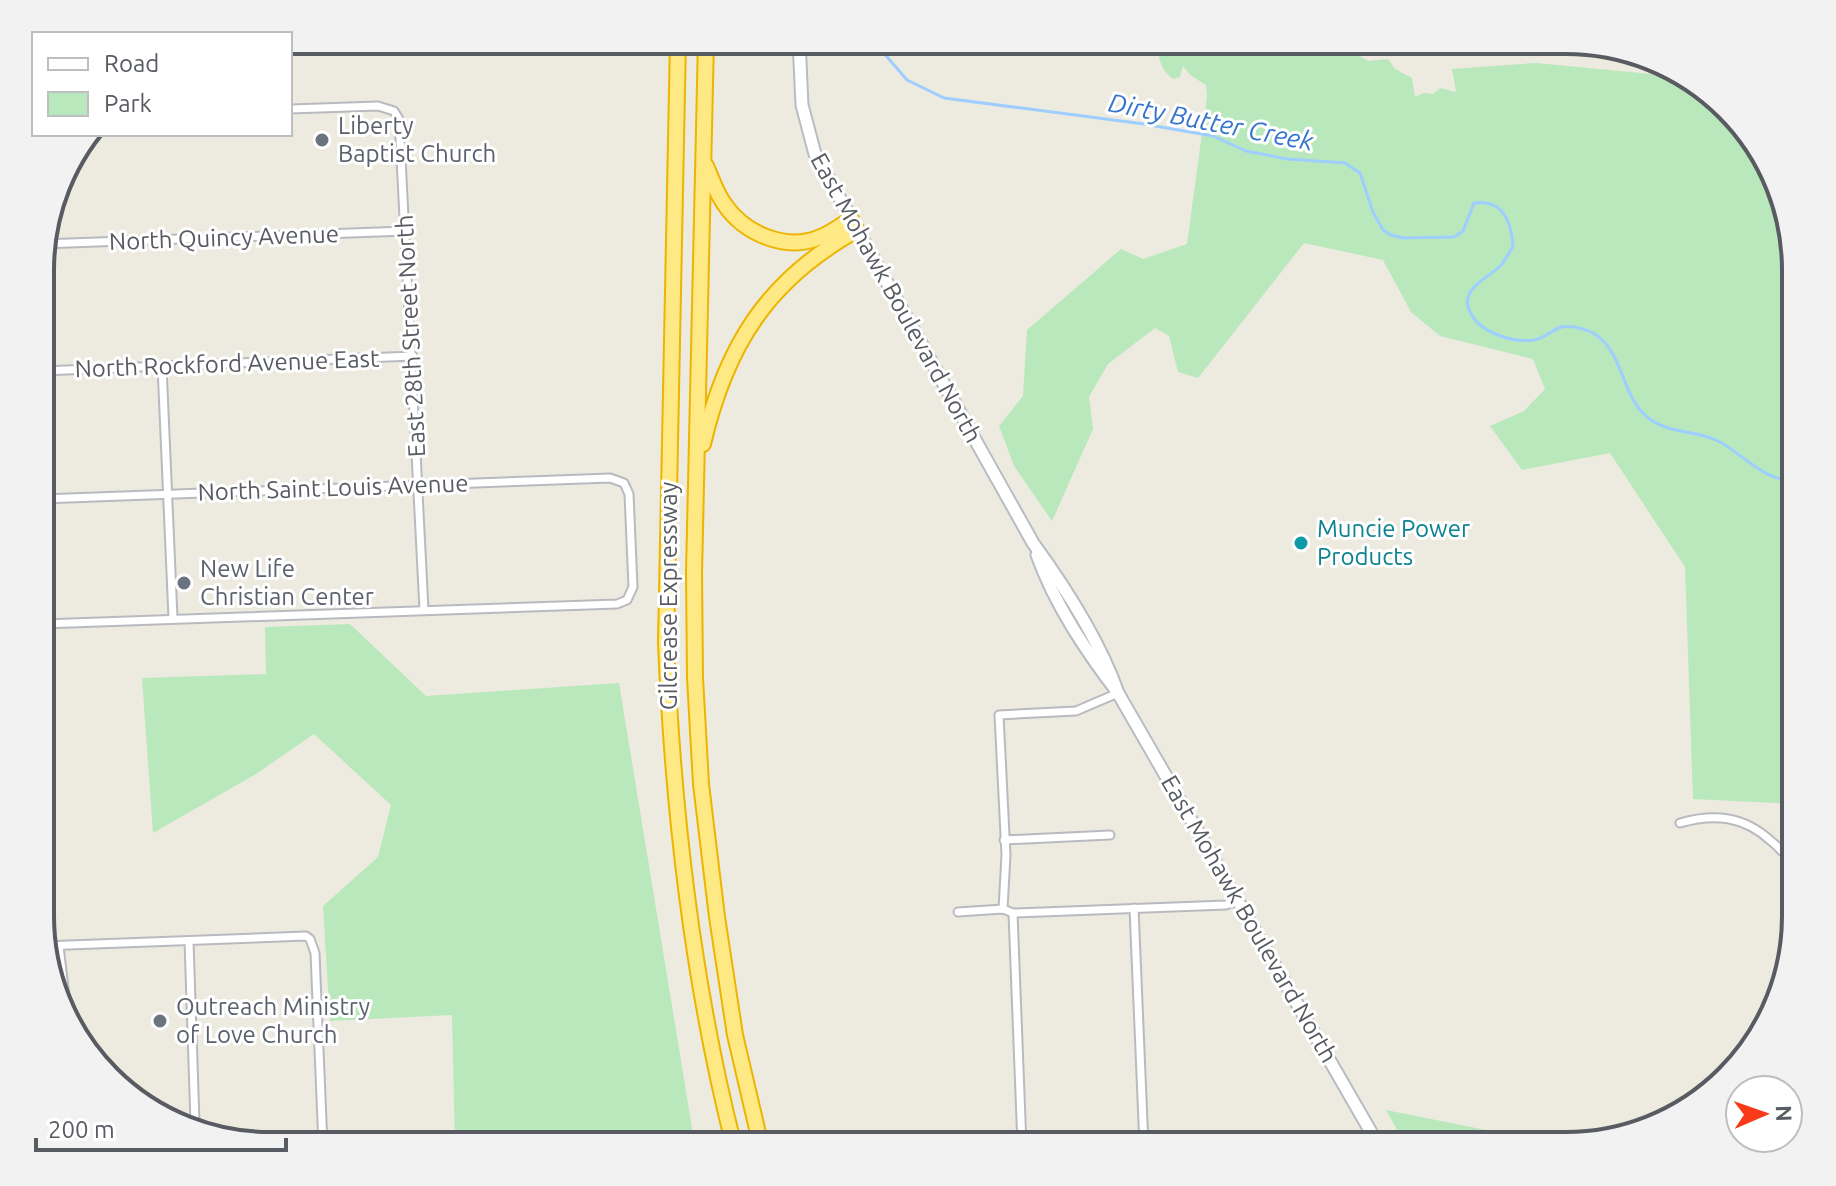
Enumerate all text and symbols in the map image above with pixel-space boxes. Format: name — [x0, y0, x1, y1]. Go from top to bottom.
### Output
legend — [32, 32, 292, 136]
text: Road — [104, 50, 159, 77]
water label: Dirty Butter Creek — [1106, 87, 1317, 156]
text: Park — [104, 90, 152, 117]
place label: Liberty Baptist Church — [338, 112, 496, 167]
marker: Liberty Baptist Church — [313, 131, 331, 149]
street label: East Mohawk Boulevard North — [805, 148, 987, 447]
street label: East 28th Street North — [391, 214, 430, 458]
street label: North Quincy Avenue — [109, 220, 339, 255]
street label: North Rockford Avenue East — [74, 345, 380, 382]
street label: North Saint Louis Avenue — [197, 469, 469, 506]
street label: Gilcrease Expressway — [655, 481, 682, 710]
place label: Muncie Power Products — [1317, 515, 1470, 570]
marker: Muncie Power Products — [1292, 534, 1310, 552]
place label: New Life Christian Center — [200, 555, 374, 610]
marker: New Life Christian Center — [175, 574, 193, 592]
street label: East Mohawk Boulevard North — [1156, 770, 1343, 1067]
place label: Outreach Ministry of Love Church — [176, 993, 370, 1048]
marker: Outreach Ministry of Love Church — [151, 1012, 169, 1030]
north arrow — [1724, 1074, 1804, 1154]
scale bar — [36, 1102, 286, 1152]
text: N — [1772, 1105, 1797, 1122]
text: 200 m — [48, 1116, 115, 1143]

